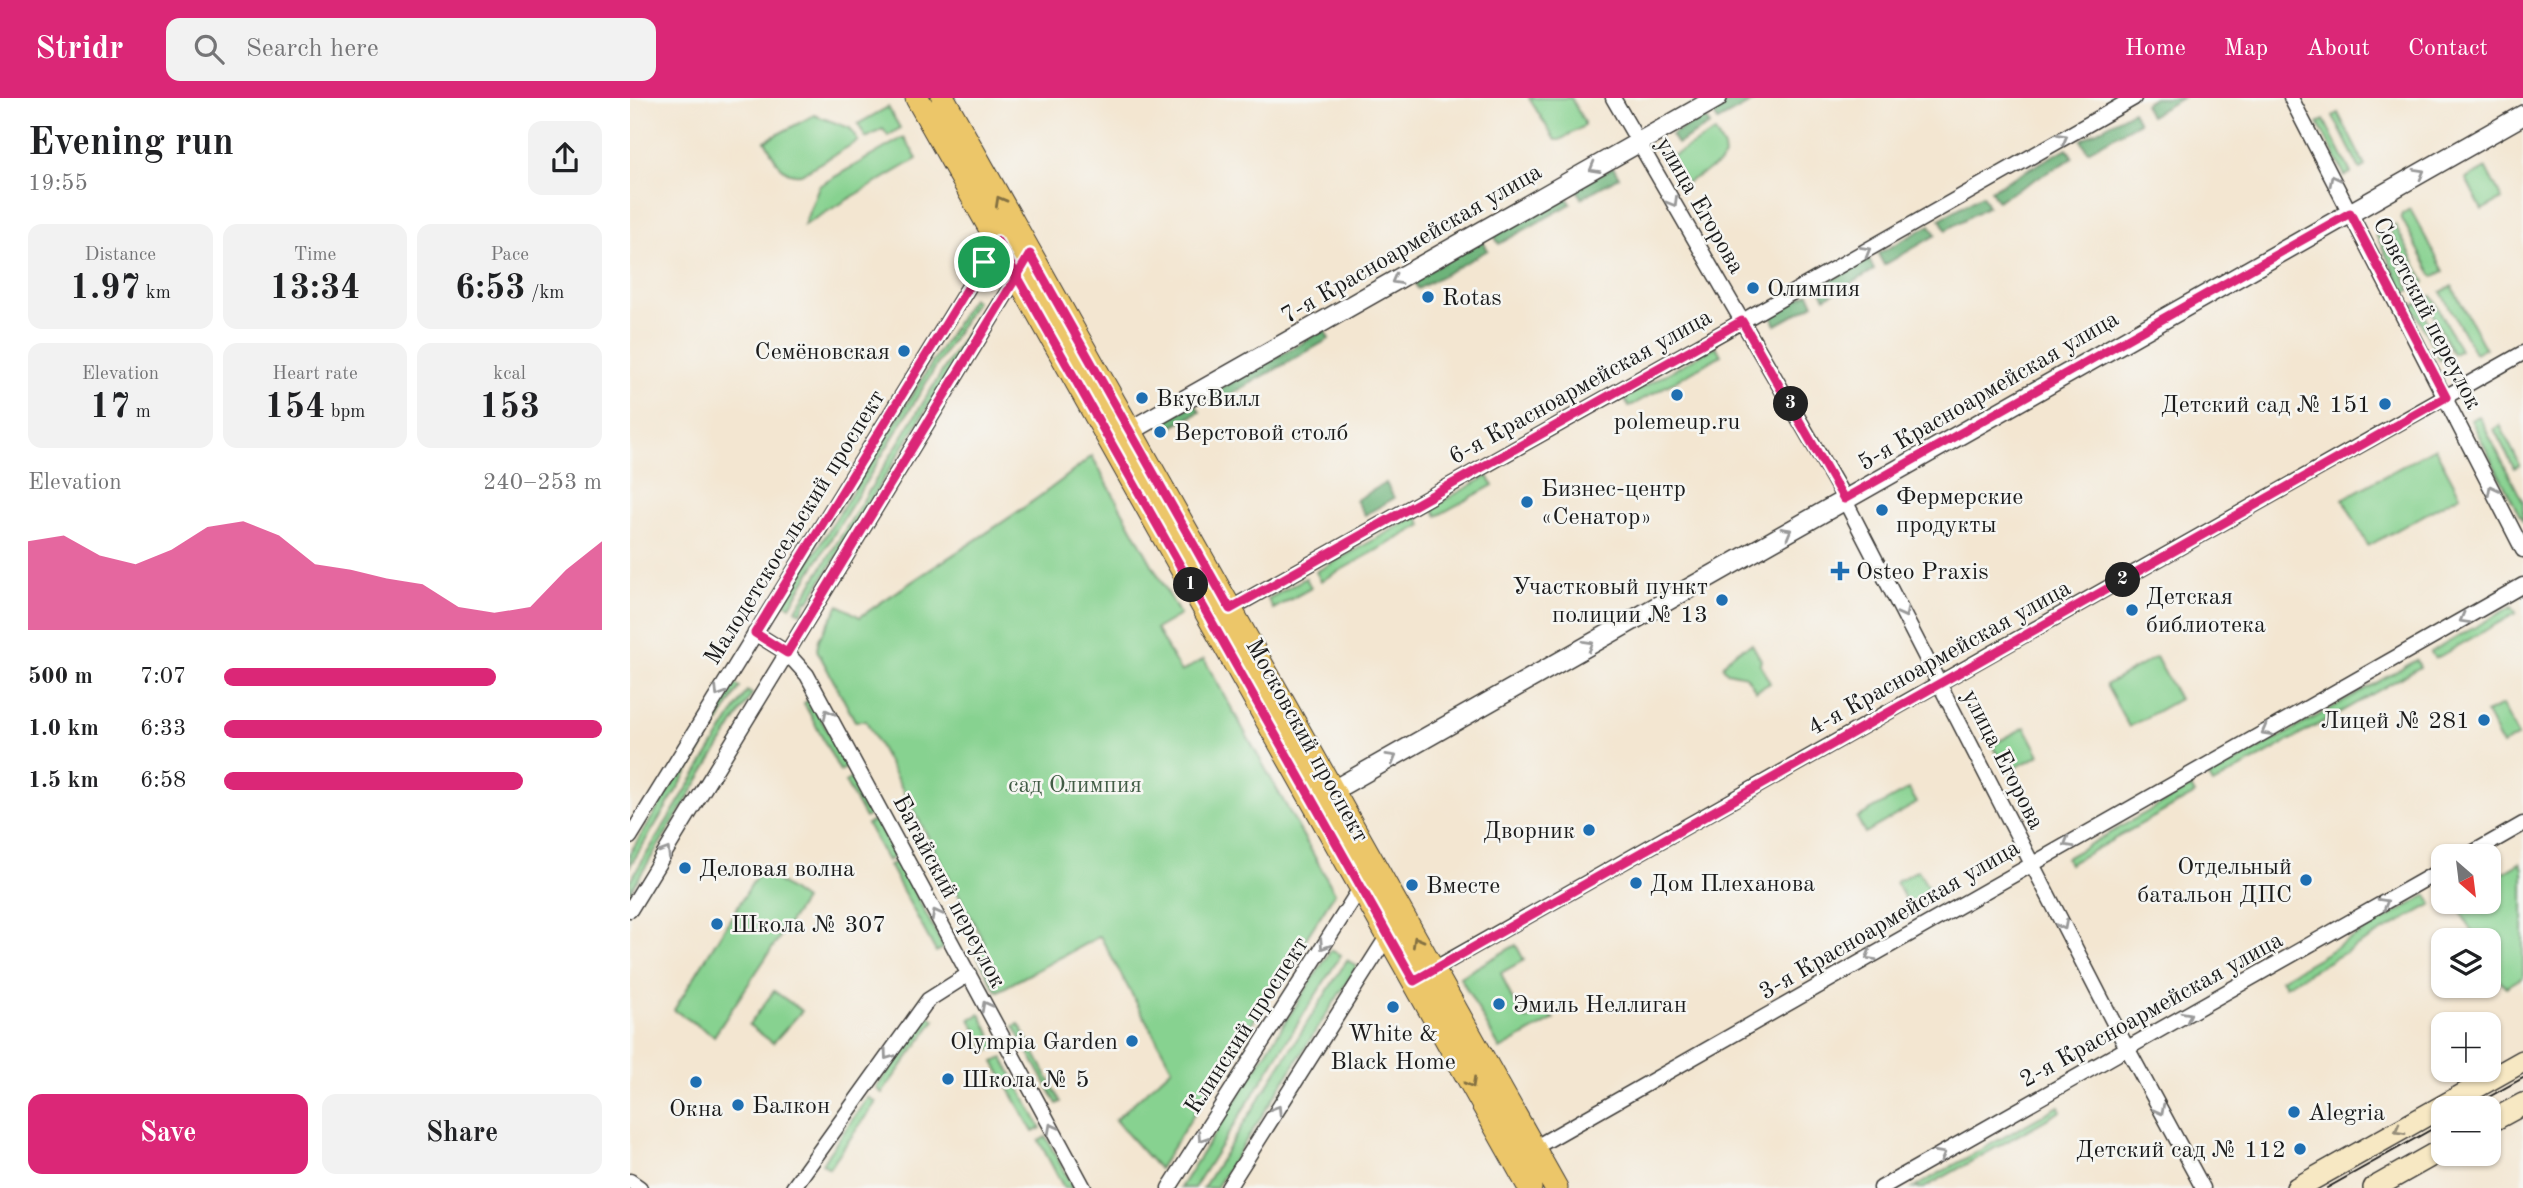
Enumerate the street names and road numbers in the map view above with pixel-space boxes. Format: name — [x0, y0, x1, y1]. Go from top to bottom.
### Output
street label: улица Егорова — [1650, 134, 1748, 279]
street label: 7-я Красноармейская улица — [1278, 160, 1546, 329]
street label: Советский переулок — [2367, 214, 2485, 414]
street label: 6-я Красноармейская улица — [1446, 305, 1716, 470]
street label: 5-я Красноармейская улица — [1855, 307, 2123, 476]
street label: Малодетскосельский проспект — [701, 386, 890, 670]
street label: 4-я Красноармейская улица — [1805, 576, 2075, 741]
street label: Московский проспект — [1240, 635, 1372, 847]
street label: улица Егорова — [1957, 686, 2048, 834]
street label: Батайский переулок — [887, 791, 1009, 993]
street label: 3-я Красноармейская улица — [1756, 836, 2024, 1005]
street label: 2-я Красноармейская улица — [2017, 928, 2287, 1093]
street label: Клинский проспект — [1181, 933, 1314, 1119]

